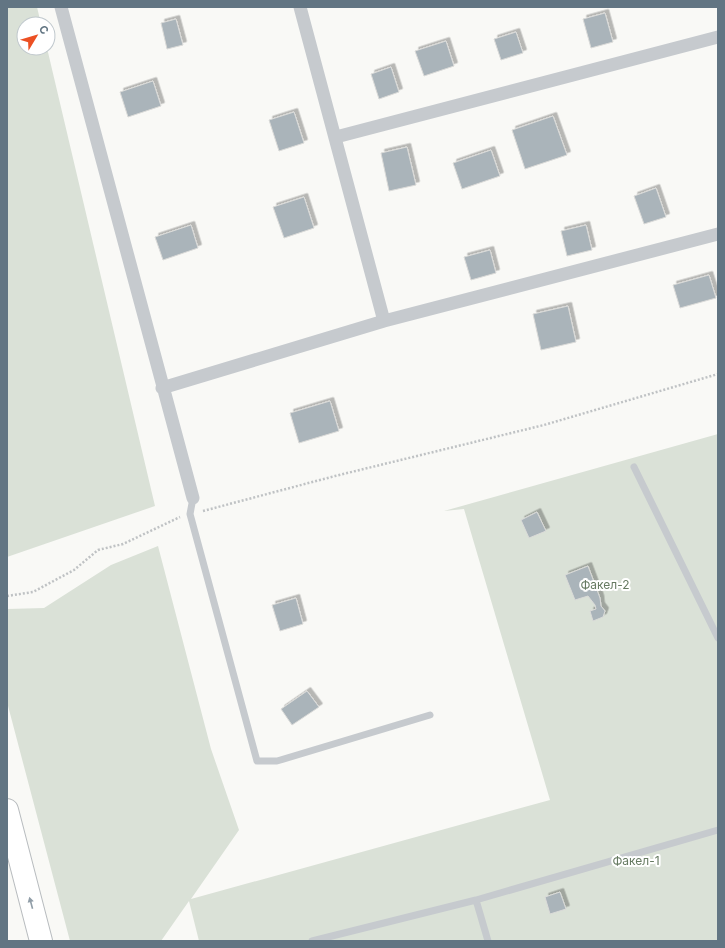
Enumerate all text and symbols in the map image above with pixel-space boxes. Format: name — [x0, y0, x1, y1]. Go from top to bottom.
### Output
north arrow — [16, 16, 56, 56]
text: С — [36, 22, 52, 37]
park label: Факел-2 — [580, 577, 630, 592]
park label: Факел-1 — [612, 853, 660, 868]
one-way arrow — [28, 897, 34, 909]

